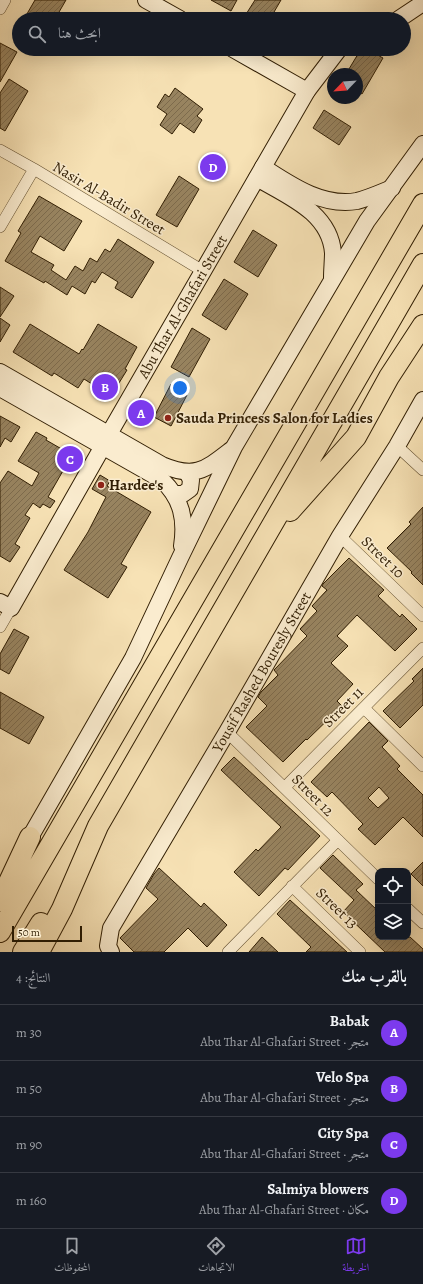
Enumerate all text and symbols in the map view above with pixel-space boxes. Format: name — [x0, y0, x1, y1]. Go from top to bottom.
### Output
search box — [12, 12, 411, 56]
icon: search — [26, 23, 48, 45]
text: ابحث هنا — [58, 23, 101, 43]
north arrow — [327, 68, 363, 104]
pin: D — [200, 152, 226, 182]
street label: Nasir Al-Badir Street — [49, 157, 169, 239]
street label: Abu Thar Al-Ghafari Street — [133, 231, 232, 383]
pin: B — [92, 372, 118, 402]
your location — [170, 378, 190, 398]
pin: A — [128, 398, 154, 428]
place label: Sauda Princess Salon for Ladies — [176, 408, 373, 428]
marker: Sauda Princess Salon for Ladies — [163, 413, 173, 423]
pin: C — [57, 444, 83, 474]
place label: Hardee's — [109, 475, 163, 495]
marker: Hardee's — [96, 480, 106, 490]
street label: Street 10 — [357, 531, 409, 583]
street label: Yousif Rashed Bouresly Street — [207, 588, 316, 757]
street label: Street 11 — [318, 682, 368, 732]
street label: Street 12 — [287, 769, 339, 821]
map controls — [375, 868, 411, 940]
button: locate — [375, 868, 411, 904]
street label: Street 13 — [312, 883, 362, 933]
button: layers — [375, 904, 411, 940]
scale bar — [12, 924, 82, 943]
text: 50 m — [18, 925, 40, 940]
text: بالقرب منك — [341, 965, 407, 988]
text: النتائج: 4 — [16, 969, 50, 986]
text: Babak — [330, 1011, 369, 1031]
text: 30 m — [16, 1024, 42, 1041]
text: A — [390, 1024, 398, 1041]
text: متجر · Abu Thar Al-Ghafari Street — [200, 1033, 369, 1050]
text: Velo Spa — [316, 1067, 369, 1087]
text: 50 m — [16, 1080, 42, 1097]
text: B — [390, 1080, 398, 1097]
text: متجر · Abu Thar Al-Ghafari Street — [200, 1089, 369, 1106]
text: City Spa — [318, 1123, 369, 1143]
text: 90 m — [16, 1136, 42, 1153]
text: C — [390, 1136, 398, 1153]
text: متجر · Abu Thar Al-Ghafari Street — [200, 1145, 369, 1162]
text: Salmiya blowers — [267, 1179, 369, 1199]
text: 160 m — [16, 1192, 47, 1209]
text: D — [389, 1192, 399, 1209]
text: مكان · Abu Thar Al-Ghafari Street — [199, 1201, 369, 1218]
tab: المحفوظات — [54, 1235, 90, 1278]
tab: الاتجاهات — [198, 1235, 235, 1278]
tab: الخريطة — [342, 1235, 369, 1278]

